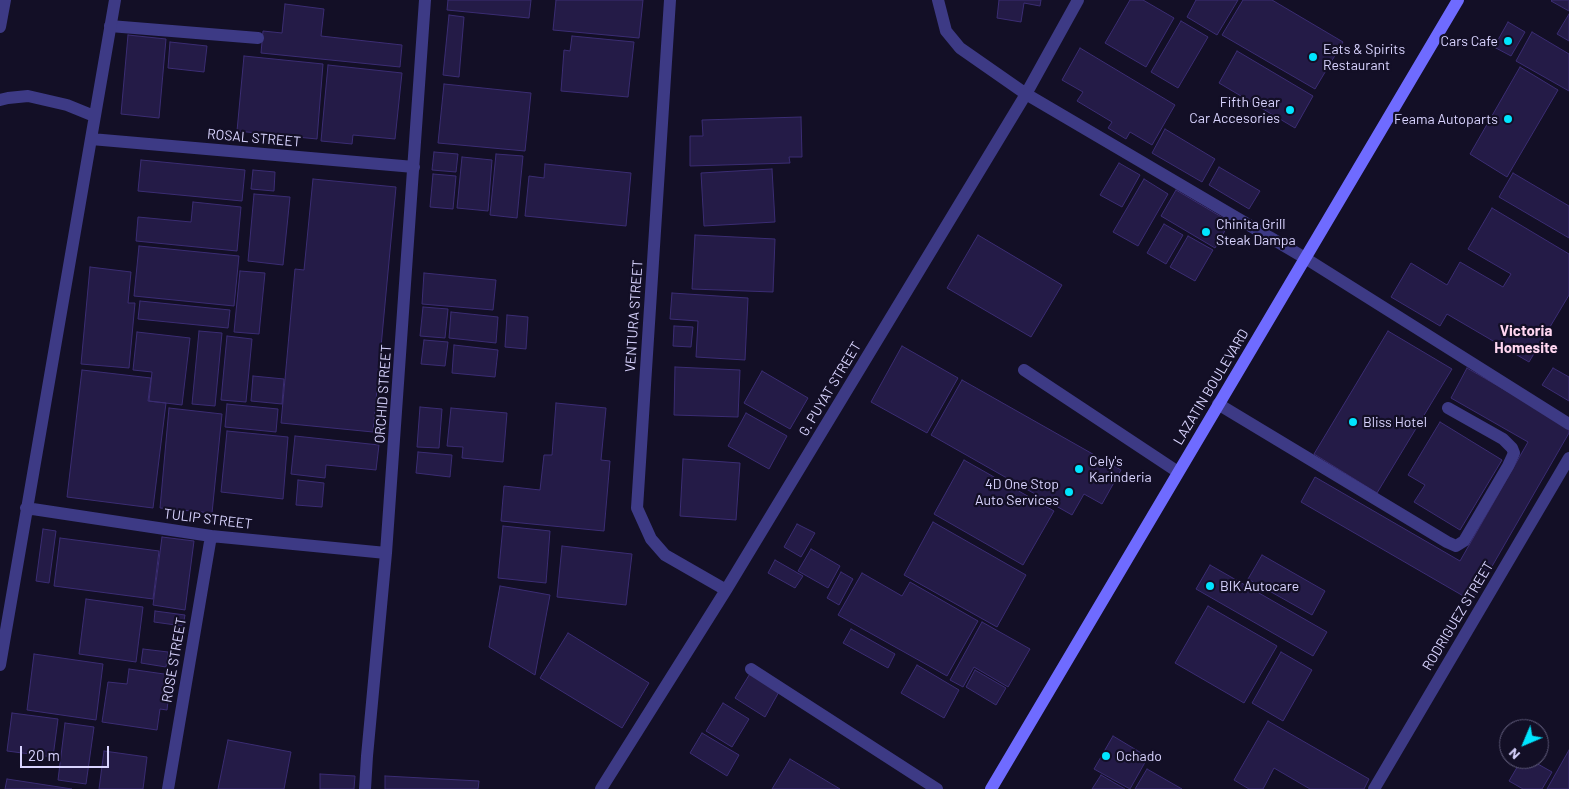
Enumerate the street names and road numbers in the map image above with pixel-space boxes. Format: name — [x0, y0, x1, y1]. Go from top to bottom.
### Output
street label: ROSAL STREET — [206, 126, 302, 150]
street label: VENTURA STREET — [622, 259, 646, 373]
street label: LAZATIN BOULEVARD — [1170, 326, 1252, 448]
street label: G. PUYAT STREET — [795, 339, 865, 439]
street label: ORCHID STREET — [371, 344, 395, 444]
street label: TULIP STREET — [163, 505, 253, 533]
street label: RODRIGUEZ STREET — [1419, 559, 1497, 673]
street label: ROSE STREET — [158, 616, 190, 704]

